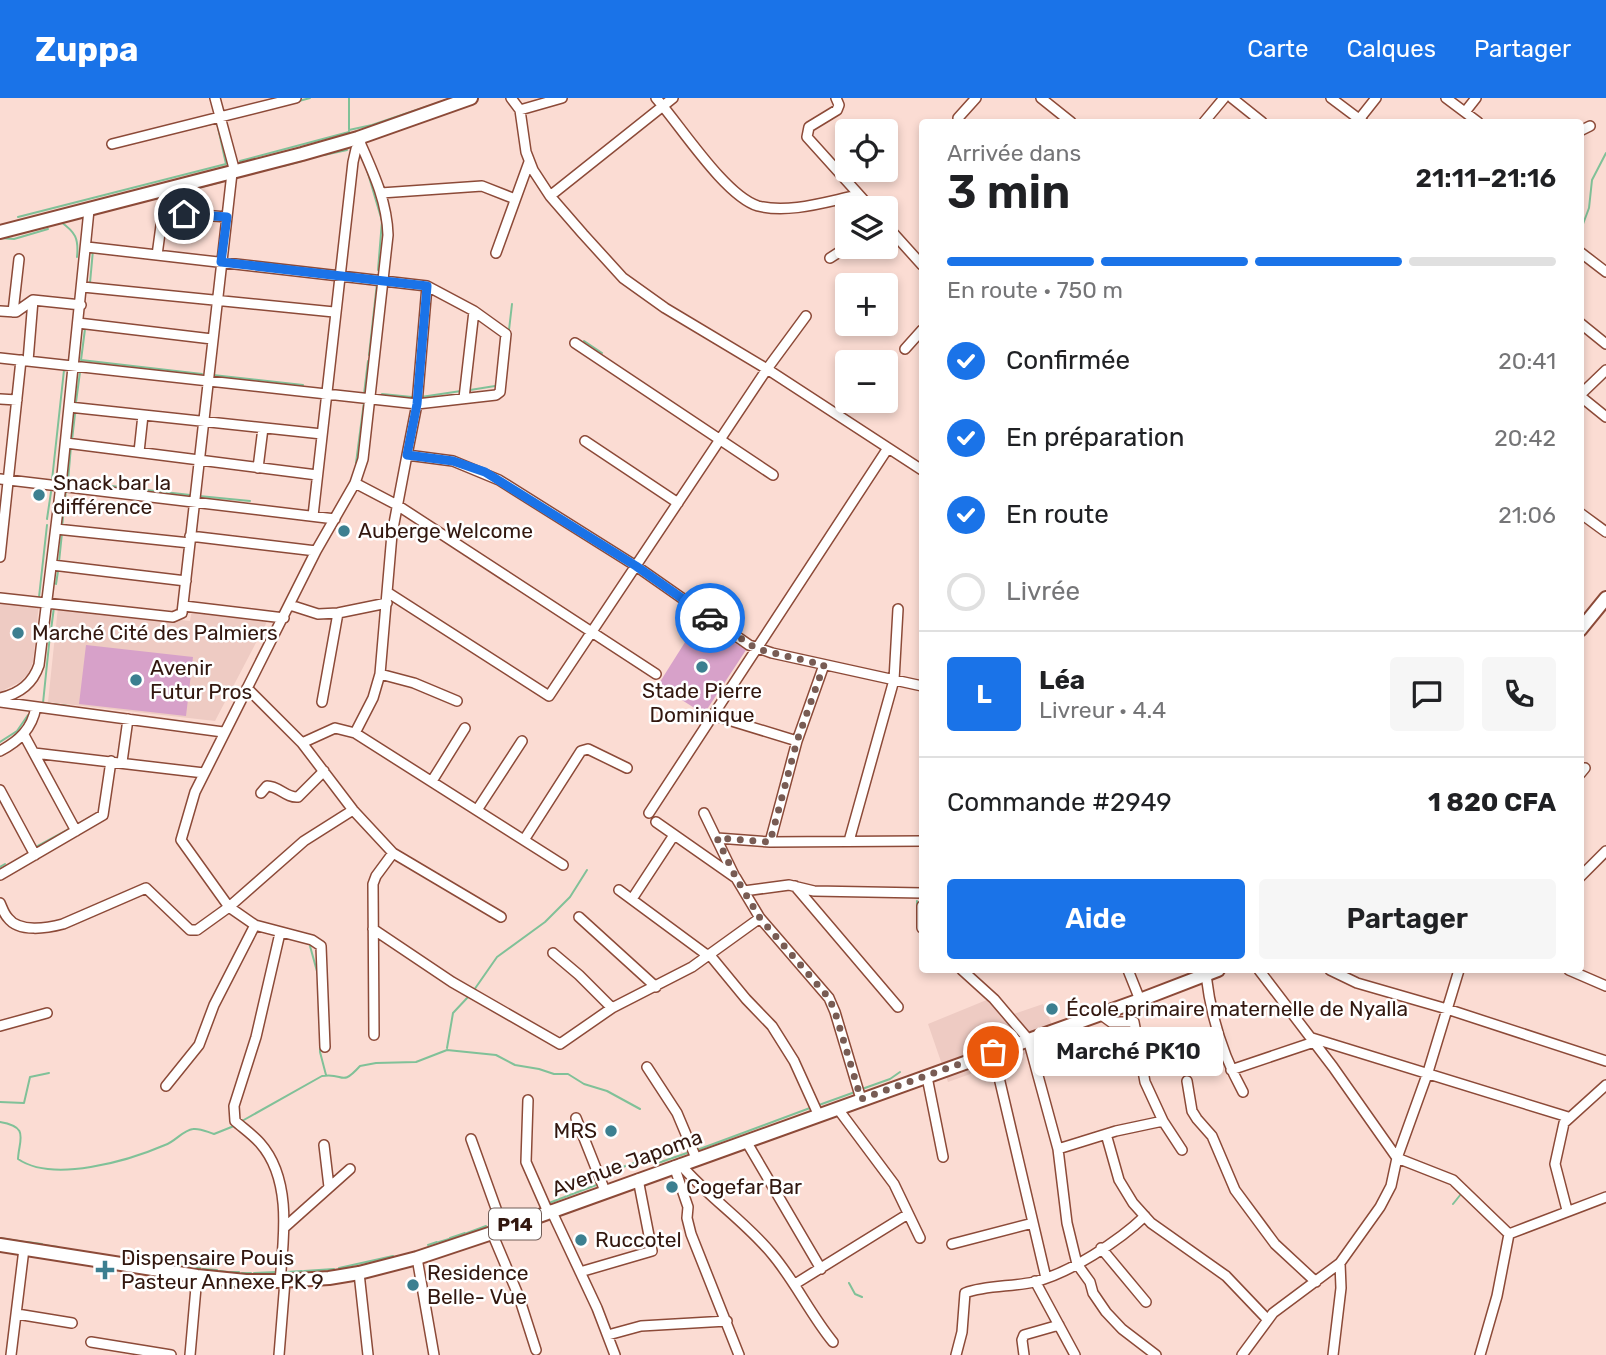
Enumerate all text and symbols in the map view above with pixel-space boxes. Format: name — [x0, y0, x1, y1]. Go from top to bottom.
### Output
text: Zuppa — [35, 30, 138, 69]
text: Carte — [1247, 35, 1308, 63]
text: Calques — [1346, 35, 1436, 63]
text: Partager — [1474, 35, 1571, 63]
map controls — [835, 119, 898, 413]
button: locate — [835, 119, 898, 182]
text: Arrivée dans — [947, 139, 1081, 167]
text: 21:11–21:16 — [1415, 163, 1556, 194]
text: 3 min — [947, 165, 1070, 220]
pin — [154, 184, 214, 244]
icon: home — [165, 195, 203, 233]
button: layers — [835, 196, 898, 259]
button: + — [835, 273, 898, 336]
text: En route · 750 m — [947, 276, 1123, 304]
icon: check — [947, 342, 985, 380]
text: Confirmée — [1006, 345, 1130, 376]
text: 20:41 — [1498, 347, 1556, 375]
button: − — [835, 350, 898, 413]
icon: check — [947, 419, 985, 457]
text: En préparation — [1006, 422, 1184, 453]
text: 20:42 — [1494, 424, 1556, 452]
place label: Snack bar la différence — [53, 470, 171, 519]
marker: Snack bar la différence — [31, 487, 47, 503]
icon: check — [947, 496, 985, 534]
text: En route — [1006, 499, 1109, 530]
text: 21:06 — [1498, 501, 1556, 529]
place label: Auberge Welcome — [358, 518, 533, 543]
marker: Auberge Welcome — [336, 523, 352, 539]
text: Livrée — [1006, 576, 1080, 607]
courier — [675, 583, 745, 653]
icon: car — [691, 599, 729, 637]
place label: Marché Cité des Palmiers — [32, 620, 278, 645]
marker: Marché Cité des Palmiers — [10, 625, 26, 641]
place label: Avenir Futur Pros — [150, 655, 252, 704]
button: chat — [1390, 657, 1464, 731]
button: phone — [1482, 657, 1556, 731]
marker: Stade Pierre Dominique — [694, 659, 710, 675]
text: Léa — [1039, 665, 1085, 696]
marker: Avenir Futur Pros — [128, 672, 144, 688]
place label: Stade Pierre Dominique — [642, 678, 762, 727]
text: L — [976, 679, 992, 710]
text: Livreur · 4.4 — [1039, 696, 1166, 724]
text: Commande #2949 — [947, 787, 1172, 818]
text: 1 820 CFA — [1428, 787, 1556, 818]
button: Aide — [947, 879, 1245, 959]
button: Partager — [1259, 879, 1556, 959]
place label: École primaire maternelle de Nyalla — [1066, 996, 1408, 1021]
marker: École primaire maternelle de Nyalla — [1044, 1001, 1060, 1017]
pin — [963, 1022, 1023, 1082]
callout: Marché PK10 — [1035, 1028, 1224, 1076]
icon: bag — [974, 1033, 1012, 1071]
text: Marché PK10 — [1056, 1037, 1201, 1065]
place label: MRS — [554, 1118, 597, 1143]
marker: MRS — [603, 1123, 619, 1139]
street label: Avenue Japoma — [548, 1124, 706, 1201]
place label: Cogefar Bar — [686, 1174, 802, 1199]
marker: Cogefar Bar — [664, 1179, 680, 1195]
road number: P14 — [489, 1208, 541, 1240]
place label: Ruccotel — [595, 1227, 682, 1252]
marker: Ruccotel — [573, 1232, 589, 1248]
place label: Dispensaire Pouis Pasteur Annexe PK 9 — [121, 1245, 324, 1294]
marker: Dispensaire Pouis Pasteur Annexe PK 9 — [95, 1260, 115, 1280]
place label: Residence Belle- Vue — [427, 1260, 529, 1309]
marker: Residence Belle- Vue — [405, 1277, 421, 1293]

